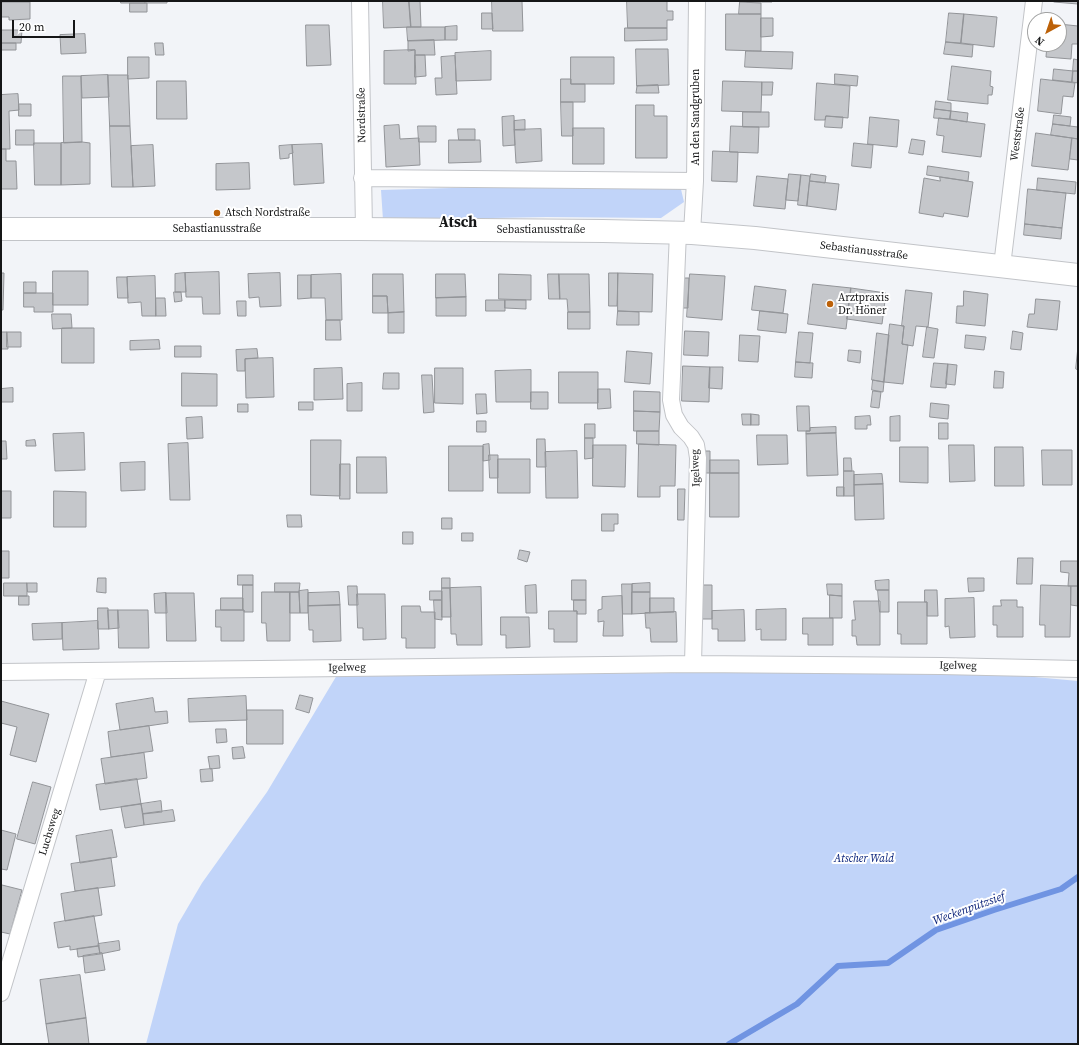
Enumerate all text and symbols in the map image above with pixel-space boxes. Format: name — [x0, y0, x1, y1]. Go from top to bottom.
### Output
scale bar — [14, 12, 77, 38]
north arrow — [1027, 12, 1067, 52]
text: 20 m — [19, 19, 45, 35]
text: N — [1032, 32, 1048, 49]
street label: An den Sandgruben — [689, 69, 703, 165]
street label: Nordstraße — [355, 87, 369, 143]
street label: Weststraße — [1008, 106, 1028, 162]
place label: Atsch Nordstraße — [225, 206, 310, 220]
marker: Atsch Nordstraße — [212, 208, 222, 218]
district label: Atsch — [439, 214, 477, 232]
street label: Sebastianusstraße — [173, 222, 261, 236]
street label: Sebastianusstraße — [497, 223, 585, 237]
street label: Sebastianusstraße — [819, 239, 909, 263]
place label: Arztpraxis Dr. Höner — [838, 291, 889, 317]
marker: Arztpraxis Dr. Höner — [825, 299, 835, 309]
street label: Igelweg — [689, 449, 703, 487]
street label: Igelweg — [939, 659, 977, 673]
street label: Igelweg — [328, 661, 366, 675]
street label: Luchsweg — [37, 807, 63, 857]
park label: Atscher Wald — [834, 852, 894, 866]
water label: Weckenpützsief — [931, 889, 1007, 929]

